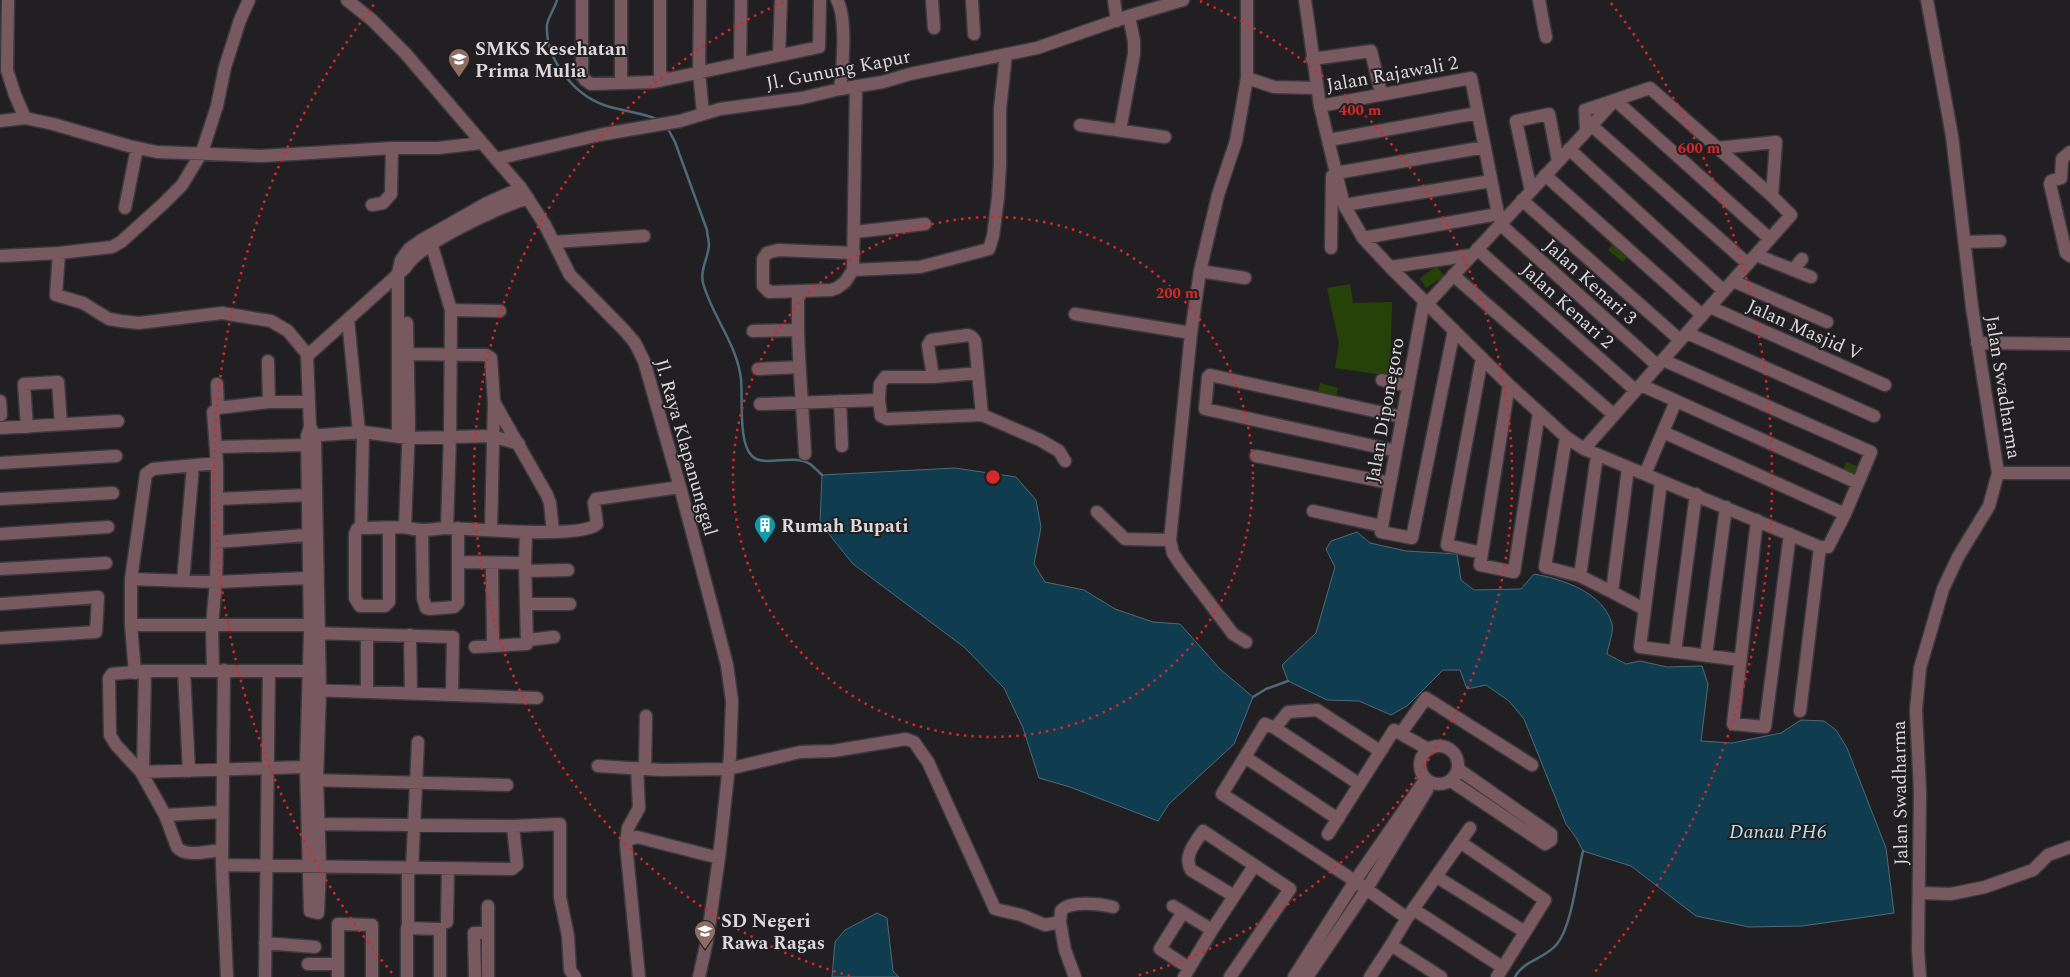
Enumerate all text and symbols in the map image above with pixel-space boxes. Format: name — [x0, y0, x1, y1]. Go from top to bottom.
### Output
place label: SMKS Kesehatan Prima Mulia — [475, 35, 627, 86]
street label: Jl. Gunung Kapur — [764, 42, 914, 99]
school or university icon: SMKS Kesehatan Prima Mulia — [447, 47, 471, 78]
street label: Jalan Rajawali 2 — [1324, 49, 1460, 100]
text: 400 m — [1339, 99, 1382, 122]
text: 600 m — [1678, 137, 1721, 160]
street label: Jalan Kenari 3 — [1537, 232, 1644, 332]
street label: Jalan Kenari 2 — [1514, 256, 1620, 356]
text: 200 m — [1156, 282, 1199, 305]
street label: Jalan Masjid V — [1742, 292, 1867, 369]
street label: Jalan Swadharma — [1977, 313, 2028, 462]
street label: Jalan Diponegoro — [1358, 335, 1413, 485]
street label: Jl. Raya Klapanunggal — [646, 355, 725, 539]
centre of rings — [984, 468, 1002, 486]
place label: Rumah Bupati — [781, 512, 909, 541]
building icon: Rumah Bupati — [753, 513, 777, 544]
street label: Jalan Swadharma — [1885, 720, 1916, 866]
water label: Danau PH6 — [1729, 817, 1827, 847]
place label: SD Negeri Rawa Ragas — [721, 907, 825, 958]
school or university icon: SD Negeri Rawa Ragas — [693, 919, 717, 950]

